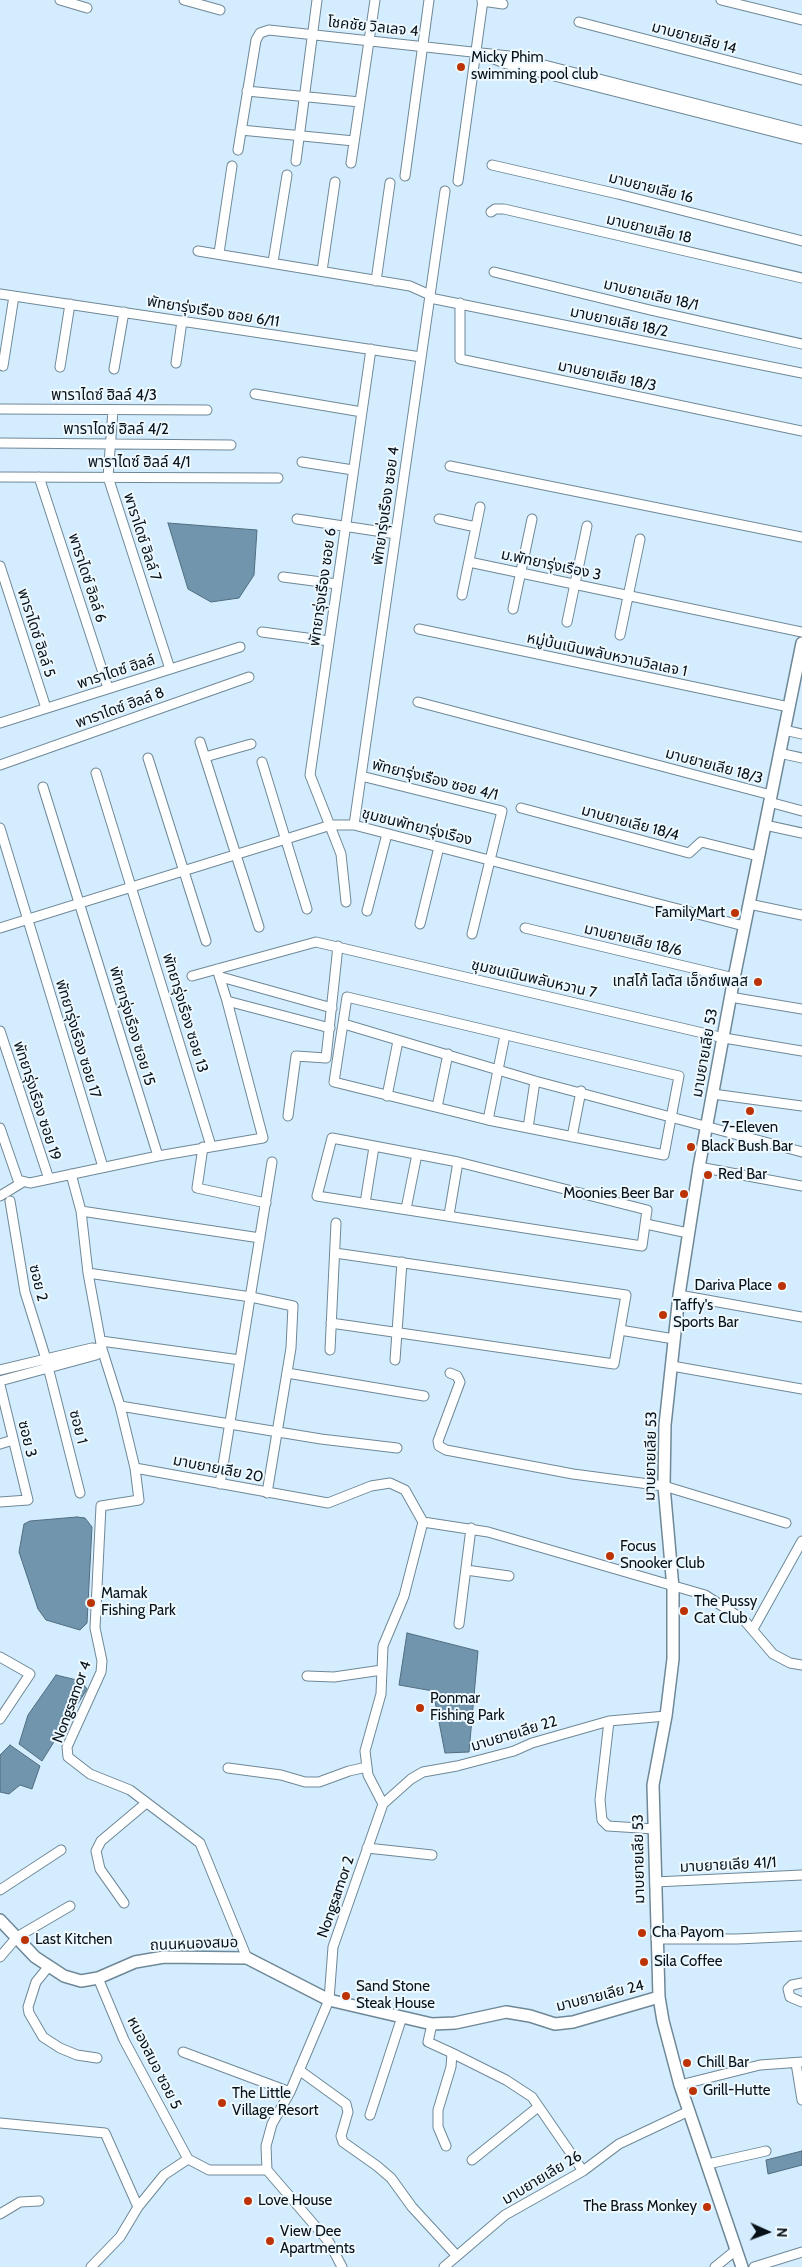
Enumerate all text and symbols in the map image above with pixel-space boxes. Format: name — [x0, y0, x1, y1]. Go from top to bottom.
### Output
street label: โชคชัย วิลเลจ 4 — [327, 13, 419, 41]
street label: มาบยายเลีย 14 — [650, 18, 738, 58]
place label: Micky Phim swimming pool club — [471, 49, 598, 84]
marker: Micky Phim swimming pool club — [455, 61, 467, 73]
street label: มาบยายเลีย 16 — [607, 169, 695, 207]
street label: มาบยายเลีย 18 — [604, 210, 694, 248]
street label: มาบยายเลีย 18/1 — [602, 275, 700, 315]
street label: พัทยารุ่งเรือง ซอย 6/11 — [145, 293, 281, 331]
street label: มาบยายเลีย 18/2 — [568, 303, 670, 341]
street label: มาบยายเลีย 18/3 — [556, 357, 658, 395]
street label: พาราไดซ์ ฮิลล์ 4/3 — [51, 387, 157, 405]
street label: พาราไดซ์ ฮิลล์ 4/2 — [63, 421, 169, 439]
street label: พัทยารุ่งเรือง ซอย 4 — [369, 446, 403, 566]
street label: พาราไดซ์ ฮิลล์ 4/1 — [88, 454, 190, 472]
street label: พาราไดซ์ ฮิลล์ 7 — [119, 491, 165, 583]
street label: พัทยารุ่งเรือง ซอย 6 — [306, 527, 340, 647]
street label: พาราไดซ์ ฮิลล์ 6 — [64, 531, 110, 625]
street label: ม.พัทยารุ่งเรือง 3 — [499, 546, 603, 584]
street label: พาราไดซ์ ฮิลล์ 5 — [13, 586, 59, 680]
street label: หมู่บ้นเนินพลับหวานวิลเลจ 1 — [525, 629, 689, 681]
street label: พาราไดซ์ ฮิลล์ — [75, 651, 157, 693]
street label: พาราไดซ์ ฮิลล์ 8 — [73, 684, 167, 732]
street label: มาบยายเลีย 18/3 — [663, 744, 765, 788]
street label: พัทยารุ่งเรือง ซอย 4/1 — [370, 756, 500, 804]
street label: มาบยายเลีย 18/4 — [579, 801, 681, 845]
street label: ชุมชนพัทยารุ่งเรือง — [360, 805, 474, 849]
place label: FamilyMart — [655, 904, 725, 922]
marker: FamilyMart — [729, 907, 741, 919]
street label: มาบยายเลีย 18/6 — [582, 920, 684, 960]
street label: พัทยารุ่งเรือง ซอย 13 — [158, 951, 212, 1075]
street label: ชุมชนเนินพลับหวาน 7 — [470, 956, 598, 1002]
street label: พัทยารุ่งเรือง ซอย 15 — [105, 964, 159, 1088]
place label: เทสโก้ โลตัส เอ็กซ์เพลส — [612, 973, 748, 991]
marker: เทสโก้ โลตัส เอ็กซ์เพลส — [752, 976, 764, 988]
street label: พัทยารุ่งเรือง ซอย 17 — [51, 977, 105, 1101]
street label: มาบยายเลีย 53 — [688, 1007, 722, 1099]
street label: พัทยารุ่งเรือง ซอย 19 — [9, 1039, 65, 1163]
marker: 7-Eleven — [744, 1105, 756, 1117]
place label: 7-Eleven — [722, 1119, 778, 1137]
place label: Black Bush Bar — [701, 1138, 793, 1156]
marker: Black Bush Bar — [685, 1141, 697, 1153]
place label: Red Bar — [718, 1166, 767, 1184]
marker: Red Bar — [702, 1169, 714, 1181]
place label: Moonies Beer Bar — [563, 1185, 674, 1203]
marker: Moonies Beer Bar — [678, 1188, 690, 1200]
street label: ซอย 2 — [25, 1263, 51, 1303]
place label: Dariva Place — [695, 1277, 772, 1295]
marker: Dariva Place — [776, 1280, 788, 1292]
place label: Taffy's Sports Bar — [673, 1297, 739, 1332]
marker: Taffy's Sports Bar — [657, 1309, 669, 1321]
street label: ซอย 1 — [65, 1408, 91, 1446]
street label: มาบยายเลีย 53 — [641, 1411, 661, 1501]
street label: ซอย 3 — [14, 1419, 40, 1459]
street label: มาบยายเลีย 20 — [171, 1451, 265, 1487]
place label: Focus Snooker Club — [620, 1538, 705, 1573]
marker: Focus Snooker Club — [604, 1550, 616, 1562]
place label: Mamak Fishing Park — [101, 1585, 176, 1620]
place label: The Pussy Cat Club — [694, 1593, 757, 1628]
marker: Mamak Fishing Park — [85, 1597, 97, 1609]
marker: The Pussy Cat Club — [678, 1605, 690, 1617]
street label: Nongsamor 4 — [49, 1658, 95, 1746]
place label: Ponmar Fishing Park — [430, 1690, 505, 1725]
marker: Ponmar Fishing Park — [414, 1702, 426, 1714]
street label: มาบยายเลีย 22 — [469, 1712, 559, 1756]
street label: มาบยายเลีย 53 — [629, 1814, 649, 1904]
street label: มาบยายเลีย 41/1 — [679, 1853, 777, 1877]
street label: Nongsamor 2 — [314, 1854, 358, 1940]
place label: Cha Payom — [652, 1924, 724, 1942]
marker: Cha Payom — [636, 1927, 648, 1939]
place label: Last Kitchen — [35, 1931, 112, 1949]
street label: ถนนหนองสมอ — [149, 1933, 239, 1955]
marker: Last Kitchen — [19, 1934, 31, 1946]
place label: Sila Coffee — [654, 1953, 722, 1971]
marker: Sila Coffee — [638, 1956, 650, 1968]
street label: มาบยายเลีย 24 — [554, 1976, 646, 2016]
place label: Sand Stone Steak House — [356, 1978, 435, 2013]
marker: Sand Stone Steak House — [340, 1990, 352, 2002]
street label: หนองสมอ ซอย 5 — [123, 2014, 185, 2112]
place label: Chill Bar — [697, 2054, 749, 2072]
marker: Chill Bar — [681, 2057, 693, 2069]
place label: Grill-Hutte — [703, 2082, 770, 2100]
place label: The Little Village Resort — [232, 2085, 318, 2120]
marker: Grill-Hutte — [687, 2085, 699, 2097]
marker: The Little Village Resort — [216, 2097, 228, 2109]
street label: มาบยายเลีย 26 — [499, 2147, 585, 2209]
place label: Love House — [258, 2192, 332, 2210]
marker: Love House — [242, 2195, 254, 2207]
place label: The Brass Monkey — [583, 2198, 697, 2216]
marker: The Brass Monkey — [701, 2201, 713, 2213]
north arrow — [742, 2207, 792, 2257]
place label: View Dee Apartments — [280, 2223, 355, 2258]
text: N — [773, 2227, 791, 2238]
marker: View Dee Apartments — [264, 2235, 276, 2247]

